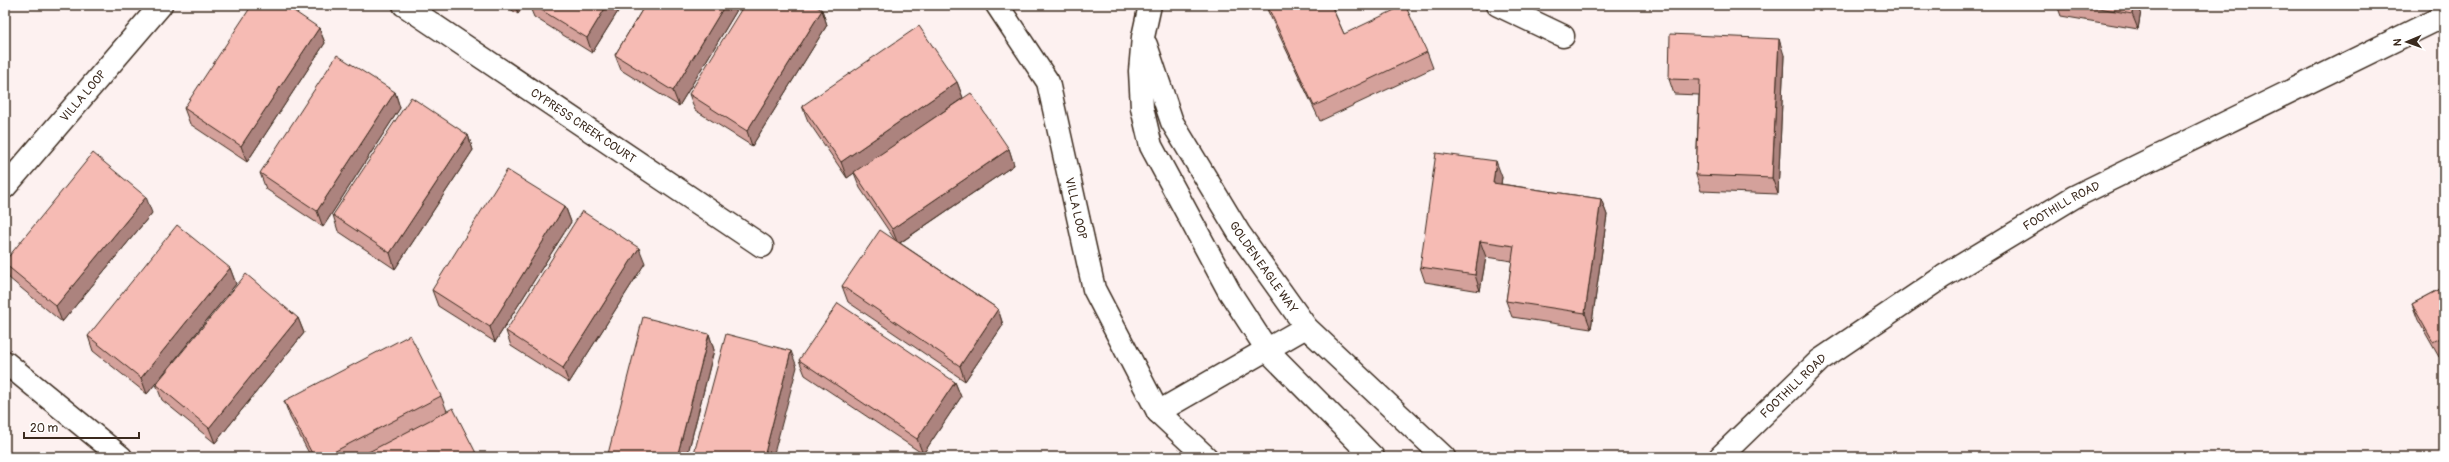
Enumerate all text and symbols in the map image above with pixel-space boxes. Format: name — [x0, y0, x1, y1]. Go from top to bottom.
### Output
north arrow — [2387, 22, 2427, 62]
text: N — [2391, 38, 2404, 46]
street label: VILLA LOOP — [57, 67, 110, 125]
street label: CYPRESS CREEK COURT — [527, 85, 639, 167]
street label: VILLA LOOP — [1061, 176, 1090, 242]
street label: FOOTHILL ROAD — [2021, 178, 2103, 234]
street label: GOLDEN EAGLE WAY — [1226, 219, 1301, 316]
street label: FOOTHILL ROAD — [1757, 351, 1830, 422]
scale bar — [24, 414, 139, 440]
text: 20 m — [30, 421, 59, 436]

